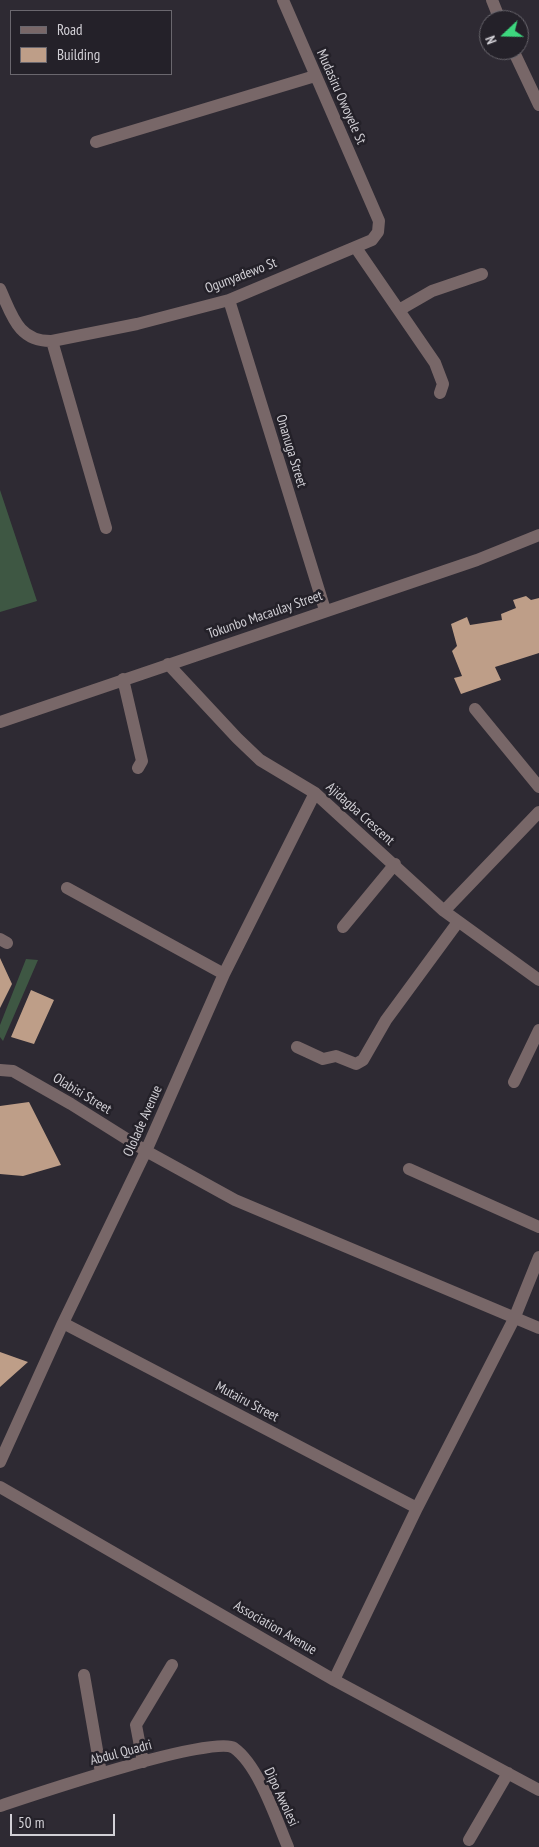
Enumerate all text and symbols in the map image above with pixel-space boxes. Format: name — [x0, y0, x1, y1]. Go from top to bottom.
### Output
legend — [10, 10, 172, 75]
north arrow — [479, 10, 529, 60]
text: Road — [57, 20, 83, 39]
text: N — [481, 33, 501, 47]
text: Building — [57, 45, 100, 64]
street label: Mudasiru Owoyele St — [313, 47, 369, 147]
street label: Ogunyadewo St — [203, 255, 279, 297]
street label: Onanuga Street — [272, 413, 310, 489]
street label: Tokunbo Macaulay Street — [205, 587, 325, 643]
street label: Ajidagba Crescent — [322, 779, 398, 849]
street label: Olabisi Street — [50, 1070, 114, 1118]
street label: Ololade Avenue — [120, 1083, 166, 1159]
street label: Mutairu Street — [212, 1378, 282, 1426]
street label: Association Avenue — [230, 1597, 320, 1659]
street label: Abdul Quadri — [88, 1737, 154, 1769]
street label: Dipo Awolesi — [260, 1765, 302, 1829]
scale bar — [12, 1804, 118, 1836]
text: 50 m — [18, 1813, 44, 1832]

